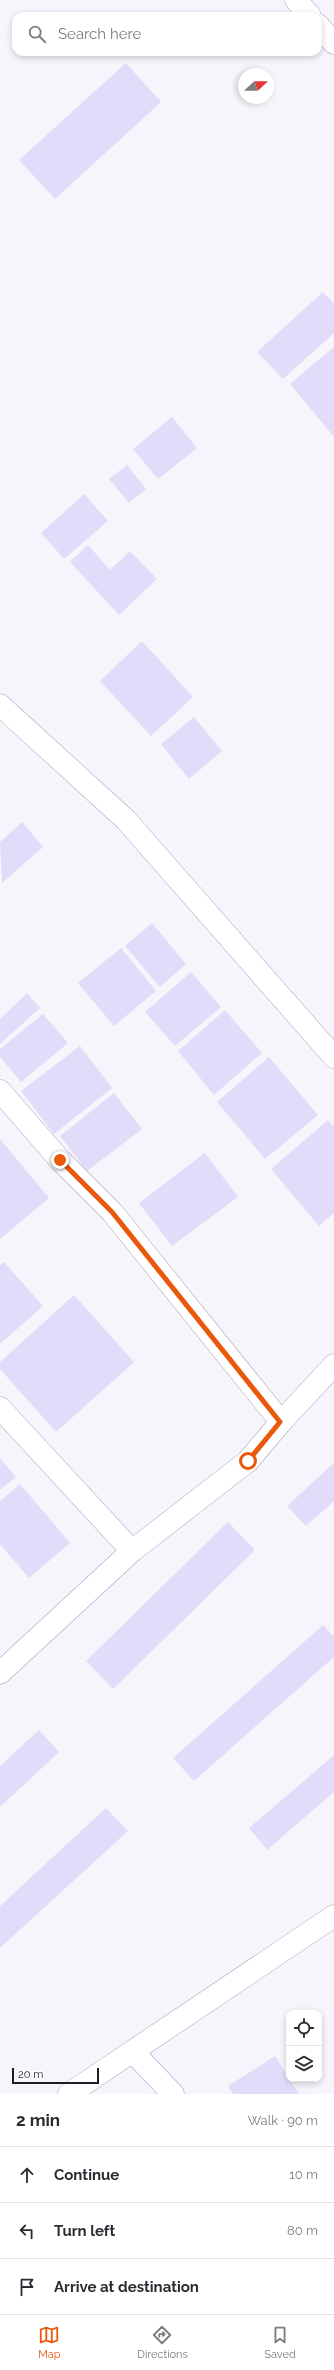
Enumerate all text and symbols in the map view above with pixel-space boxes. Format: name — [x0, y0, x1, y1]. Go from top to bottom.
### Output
search box — [12, 12, 322, 56]
icon: search — [26, 23, 48, 45]
text: Search here — [58, 25, 141, 43]
north arrow — [238, 68, 274, 104]
route end — [51, 1151, 69, 1169]
route start — [239, 1452, 257, 1470]
map controls — [286, 2010, 322, 2082]
button: locate — [286, 2010, 322, 2046]
button: layers — [286, 2046, 322, 2082]
scale bar — [12, 2066, 99, 2085]
text: 20 m — [18, 2068, 43, 2081]
text: 2 min — [16, 2110, 60, 2130]
text: Walk · 90 m — [248, 2113, 318, 2128]
icon: ahead — [16, 2164, 38, 2186]
text: Continue — [54, 2166, 119, 2184]
text: 10 m — [289, 2167, 318, 2182]
icon: left — [16, 2220, 38, 2242]
text: Turn left — [54, 2222, 115, 2240]
text: 80 m — [287, 2223, 318, 2238]
icon: arrive — [16, 2276, 38, 2298]
text: Arrive at destination — [54, 2278, 199, 2296]
tab: Map — [38, 2324, 61, 2361]
tab: Directions — [137, 2324, 188, 2361]
tab: Saved — [264, 2324, 296, 2361]

